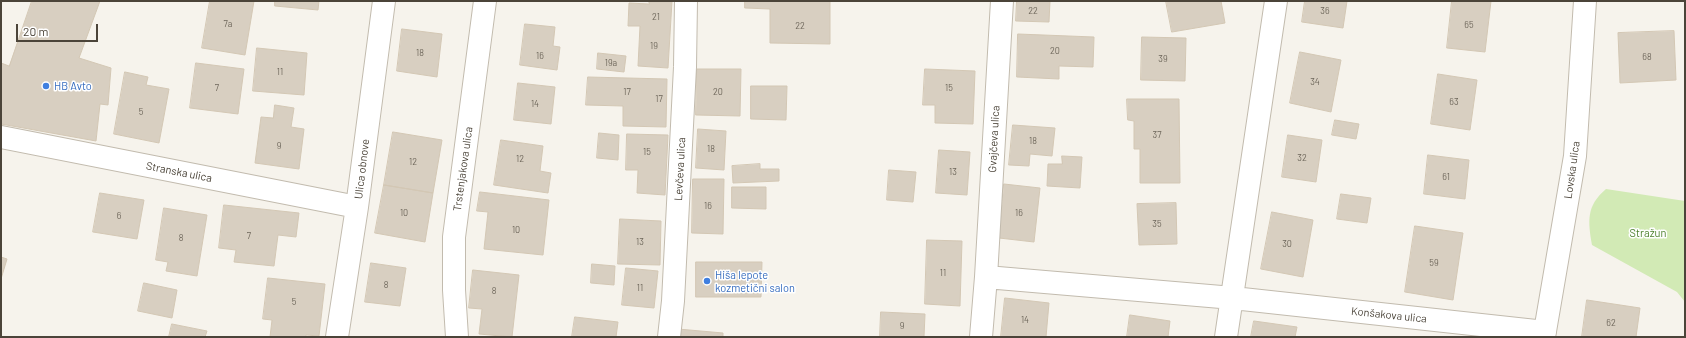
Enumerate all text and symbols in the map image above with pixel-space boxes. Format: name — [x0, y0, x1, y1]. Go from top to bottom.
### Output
house number: 22 — [1028, 6, 1038, 16]
house number: 36 — [1320, 6, 1330, 16]
house number: 21 — [652, 12, 660, 22]
scale bar — [18, 16, 100, 42]
house number: 7a — [224, 19, 232, 29]
house number: 65 — [1464, 20, 1474, 30]
house number: 22 — [795, 21, 805, 31]
text: 20 m — [23, 24, 49, 38]
house number: 19 — [650, 41, 658, 51]
house number: 20 — [1050, 46, 1060, 56]
house number: 18 — [416, 48, 424, 58]
house number: 16 — [536, 51, 544, 61]
house number: 68 — [1642, 52, 1652, 62]
house number: 39 — [1158, 54, 1168, 64]
house number: 19a — [605, 58, 617, 68]
house number: 11 — [277, 67, 283, 77]
house number: 34 — [1310, 77, 1320, 87]
place label: HB Avto — [54, 79, 92, 93]
marker: HB Avto — [41, 81, 51, 91]
house number: 7 — [215, 83, 219, 93]
house number: 15 — [945, 83, 953, 93]
house number: 17 — [623, 87, 631, 97]
house number: 20 — [713, 87, 723, 97]
house number: 17 — [655, 94, 663, 104]
house number: 63 — [1449, 97, 1459, 107]
house number: 14 — [531, 99, 539, 109]
street label: Gvajčeva ulica — [986, 105, 1002, 173]
house number: 5 — [139, 107, 143, 117]
street label: Trstenjakova ulica — [451, 126, 475, 212]
house number: 37 — [1153, 130, 1161, 140]
house number: 18 — [1029, 136, 1037, 146]
street label: Levčeva ulica — [672, 137, 688, 201]
street label: Ulica obnove — [352, 138, 372, 200]
street label: Lovska ulica — [1561, 140, 1583, 200]
house number: 9 — [277, 141, 281, 151]
house number: 18 — [707, 144, 715, 154]
house number: 15 — [643, 147, 651, 157]
house number: 32 — [1297, 153, 1307, 163]
house number: 12 — [516, 154, 524, 164]
house number: 12 — [409, 157, 417, 167]
street label: Stranska ulica — [145, 159, 213, 185]
house number: 13 — [949, 167, 957, 177]
house number: 61 — [1442, 172, 1450, 182]
house number: 16 — [704, 201, 712, 211]
house number: 10 — [400, 208, 408, 218]
house number: 16 — [1015, 208, 1023, 218]
house number: 6 — [117, 211, 121, 221]
house number: 35 — [1152, 219, 1162, 229]
house number: 10 — [512, 225, 520, 235]
park label: Stražun — [1630, 226, 1666, 240]
house number: 7 — [247, 231, 251, 241]
house number: 8 — [179, 233, 183, 243]
house number: 13 — [636, 237, 644, 247]
house number: 30 — [1282, 239, 1292, 249]
house number: 59 — [1429, 258, 1439, 268]
place label: Hiša lepote kozmetični salon — [715, 268, 795, 294]
house number: 11 — [940, 268, 946, 278]
marker: Hiša lepote kozmetični salon — [702, 276, 712, 286]
house number: 8 — [384, 280, 388, 290]
house number: 11 — [637, 283, 643, 293]
house number: 8 — [492, 286, 496, 296]
house number: 5 — [292, 297, 296, 307]
street label: Konšakova ulica — [1351, 304, 1427, 326]
house number: 14 — [1021, 315, 1029, 325]
house number: 62 — [1606, 318, 1616, 328]
house number: 9 — [900, 321, 904, 331]

